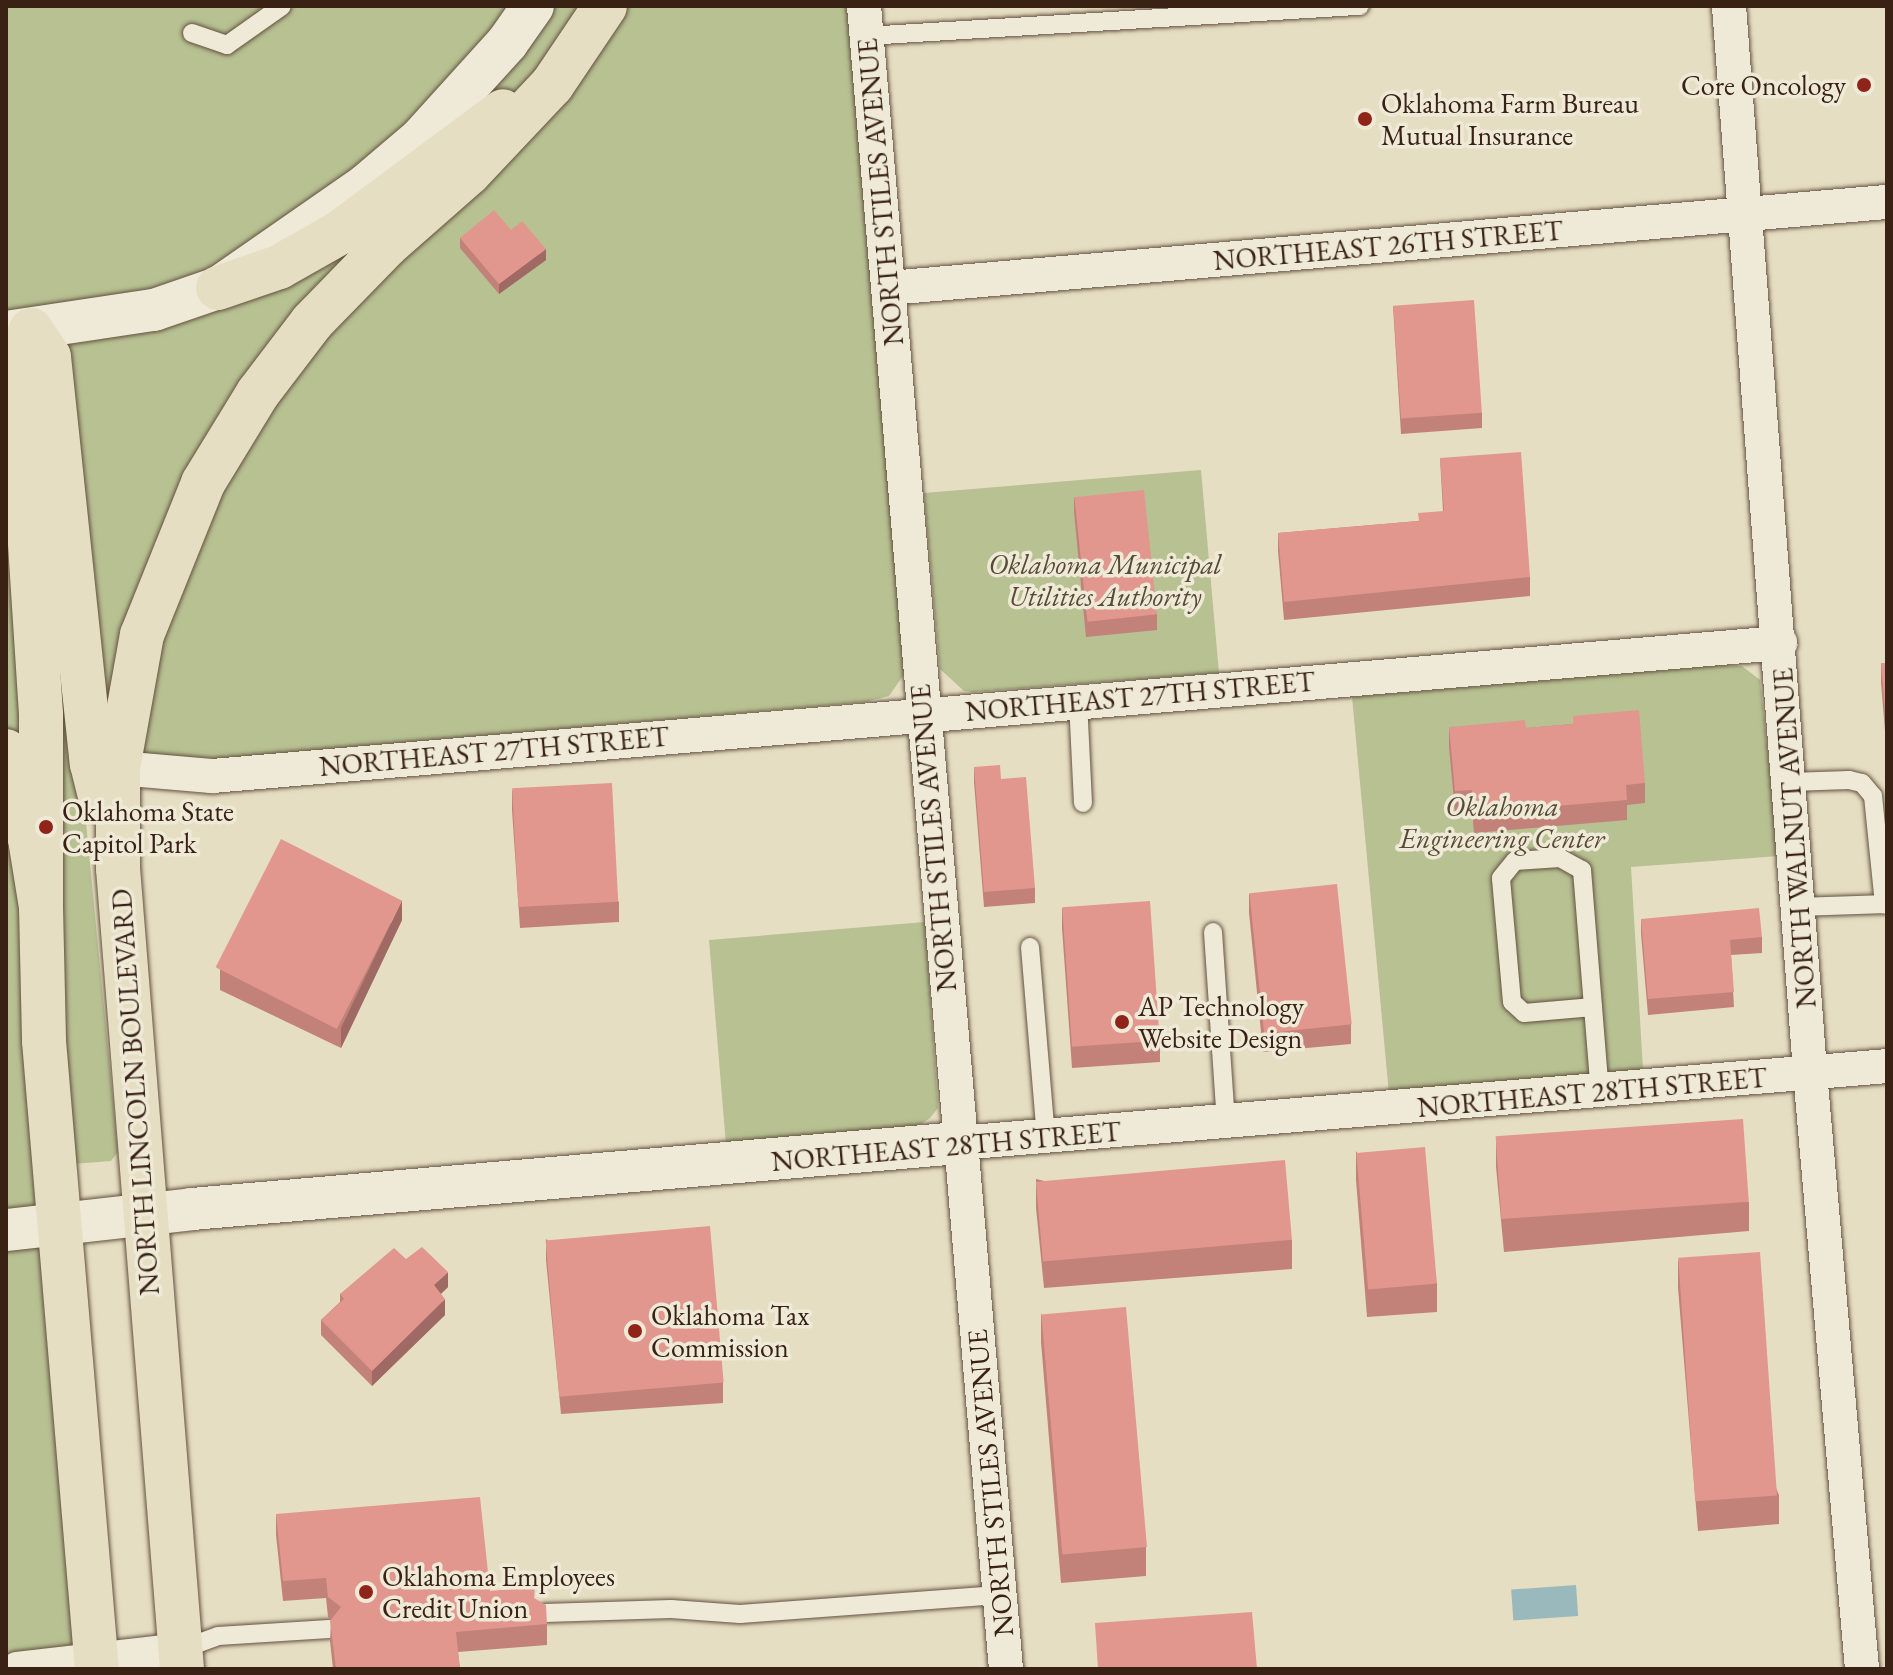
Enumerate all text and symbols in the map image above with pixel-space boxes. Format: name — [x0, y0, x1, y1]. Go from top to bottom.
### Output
street label: NORTH STILES AVENUE — [850, 37, 910, 347]
place label: Core Oncology — [1681, 68, 1846, 102]
marker: Core Oncology — [1853, 74, 1875, 96]
place label: Oklahoma Farm Bureau Mutual Insurance — [1381, 86, 1639, 152]
marker: Oklahoma Farm Bureau Mutual Insurance — [1356, 110, 1374, 128]
street label: NORTHEAST 26TH STREET — [1212, 213, 1564, 277]
park label: Oklahoma Municipal Utilities Authority — [988, 547, 1222, 613]
street label: NORTHEAST 27TH STREET — [964, 664, 1316, 728]
street label: NORTH WALNUT AVENUE — [1765, 667, 1823, 1009]
street label: NORTH STILES AVENUE — [903, 683, 963, 993]
street label: NORTHEAST 27TH STREET — [318, 719, 670, 783]
park label: Oklahoma Engineering Center — [1400, 789, 1604, 855]
place label: Oklahoma State Capitol Park — [62, 794, 234, 860]
marker: Oklahoma State Capitol Park — [37, 818, 55, 836]
street label: NORTH LINCOLN BOULEVARD — [104, 888, 166, 1296]
place label: AP Technology Website Design — [1138, 989, 1304, 1055]
marker: AP Technology Website Design — [1113, 1013, 1131, 1031]
street label: NORTHEAST 28TH STREET — [1416, 1060, 1768, 1124]
street label: NORTHEAST 28TH STREET — [770, 1114, 1122, 1178]
place label: Oklahoma Tax Commission — [651, 1298, 809, 1364]
marker: Oklahoma Tax Commission — [626, 1322, 644, 1340]
street label: NORTH STILES AVENUE — [960, 1328, 1020, 1638]
place label: Oklahoma Employees Credit Union — [382, 1559, 615, 1625]
marker: Oklahoma Employees Credit Union — [357, 1583, 375, 1601]

